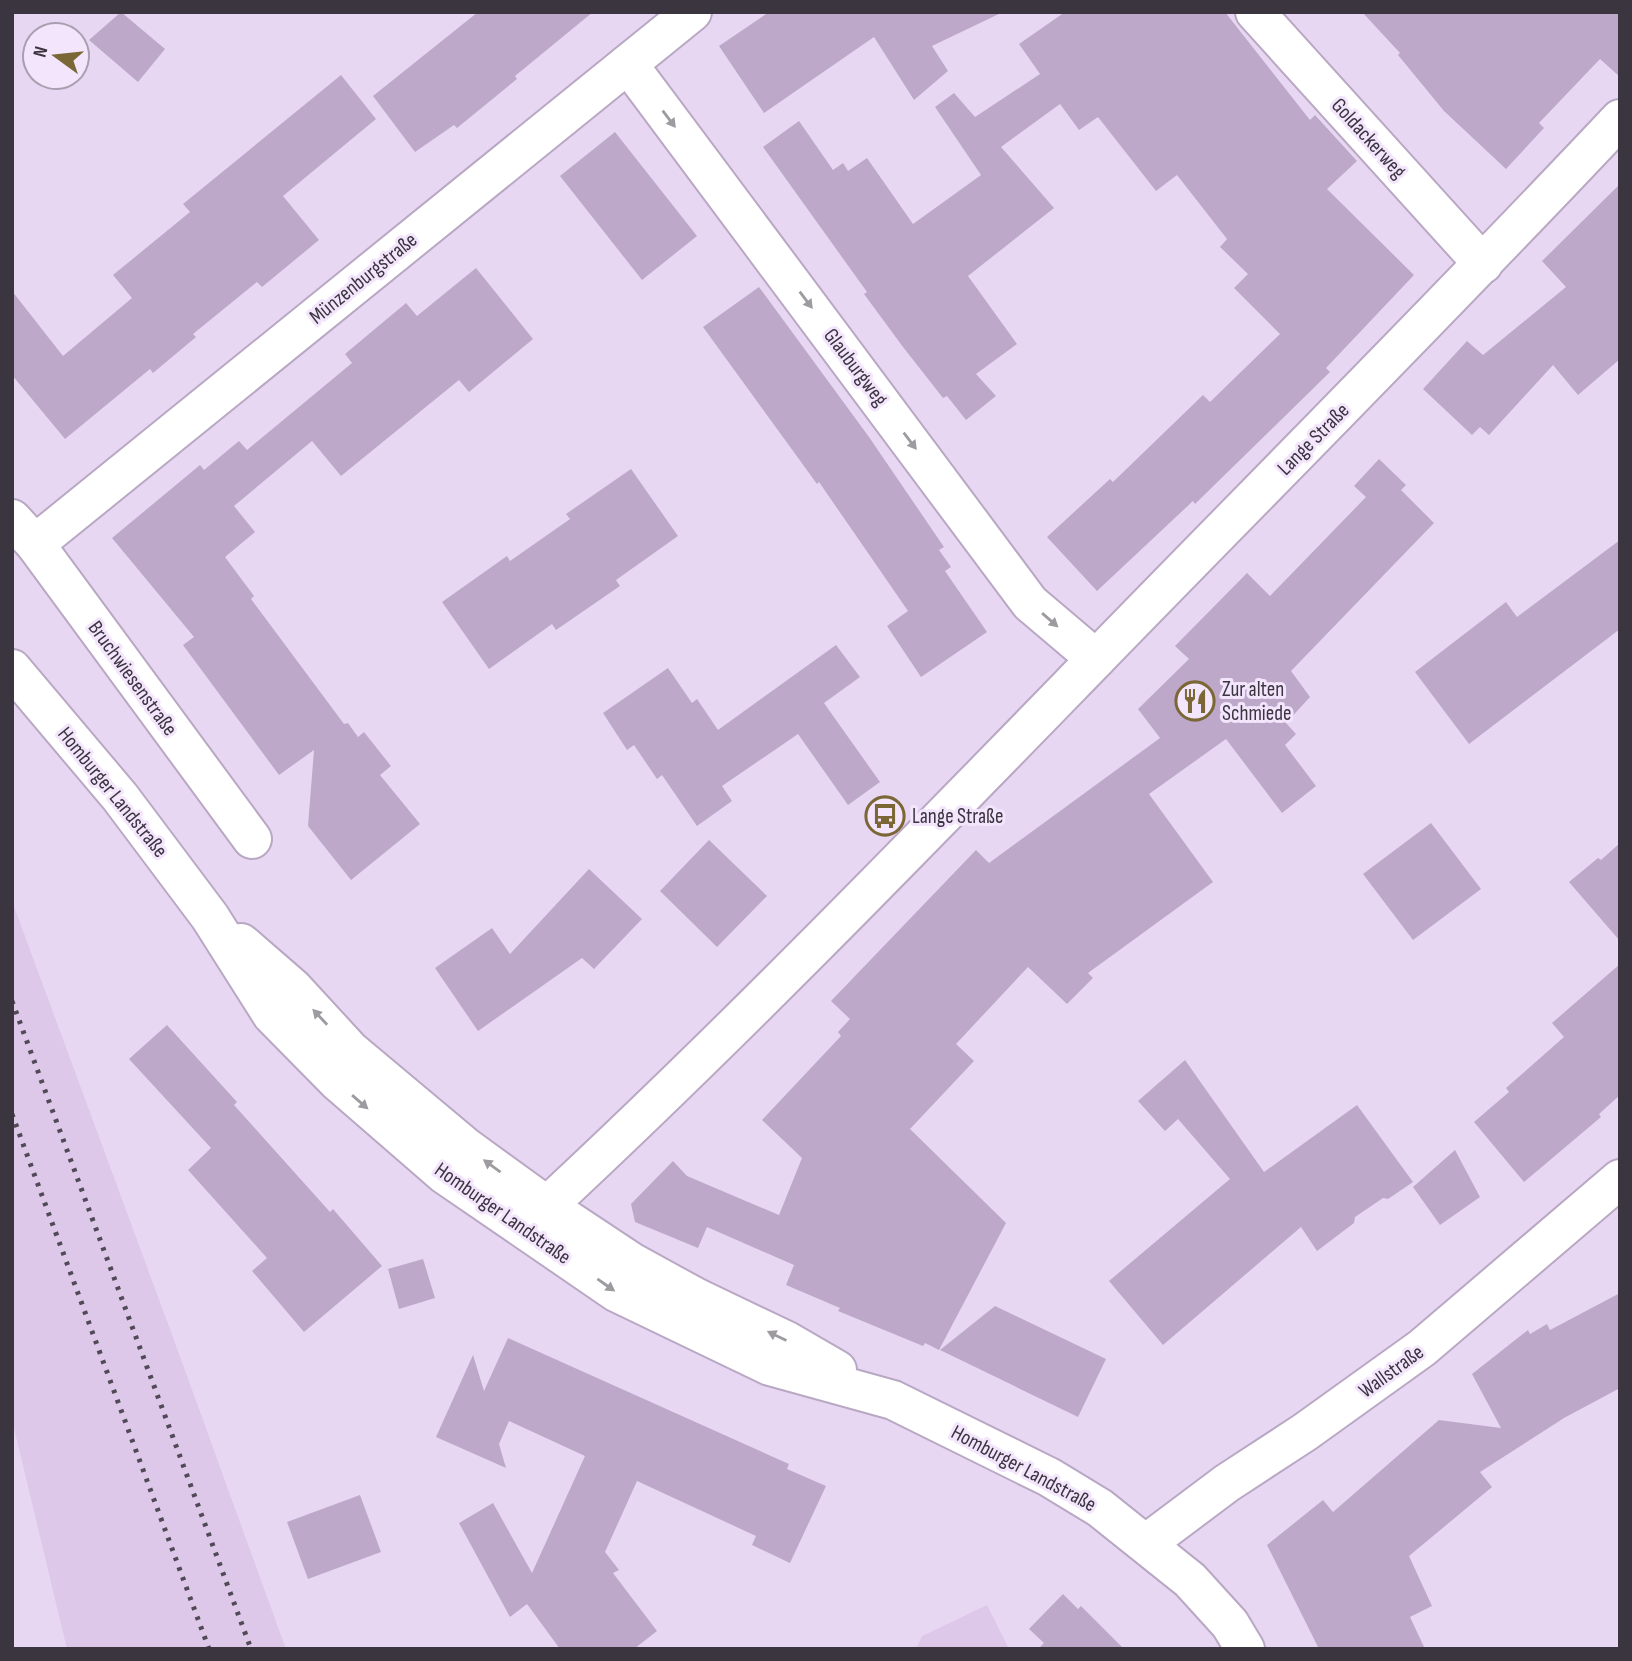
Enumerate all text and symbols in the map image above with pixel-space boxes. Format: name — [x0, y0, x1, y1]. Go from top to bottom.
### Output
north arrow — [21, 21, 91, 91]
text: N — [29, 44, 53, 60]
street label: Goldackerweg — [1326, 93, 1411, 184]
one-way arrow — [661, 109, 676, 127]
street label: Münzenburgstraße — [304, 227, 422, 329]
one-way arrow — [798, 291, 812, 309]
street label: Glauburgweg — [818, 323, 893, 411]
street label: Lange Straße — [1272, 398, 1354, 480]
one-way arrow — [903, 432, 917, 450]
one-way arrow — [1041, 612, 1059, 628]
street label: Bruchwiesenstraße — [83, 616, 183, 741]
place label: Zur alten Schmiede — [1222, 677, 1291, 726]
restaurant icon: Zur alten Schmiede — [1174, 680, 1216, 722]
street label: Homburger Landstraße — [52, 722, 173, 863]
bus stop icon: Lange Straße — [864, 795, 906, 837]
place label: Lange Straße — [912, 804, 1003, 829]
one-way arrow — [312, 1008, 328, 1026]
one-way arrow — [352, 1094, 369, 1109]
street label: Homburger Landstraße — [430, 1157, 576, 1270]
one-way arrow — [483, 1159, 501, 1173]
one-way arrow — [597, 1278, 615, 1292]
one-way arrow — [767, 1330, 787, 1342]
street label: Wallstraße — [1354, 1340, 1429, 1403]
street label: Homburger Landstraße — [947, 1420, 1100, 1517]

